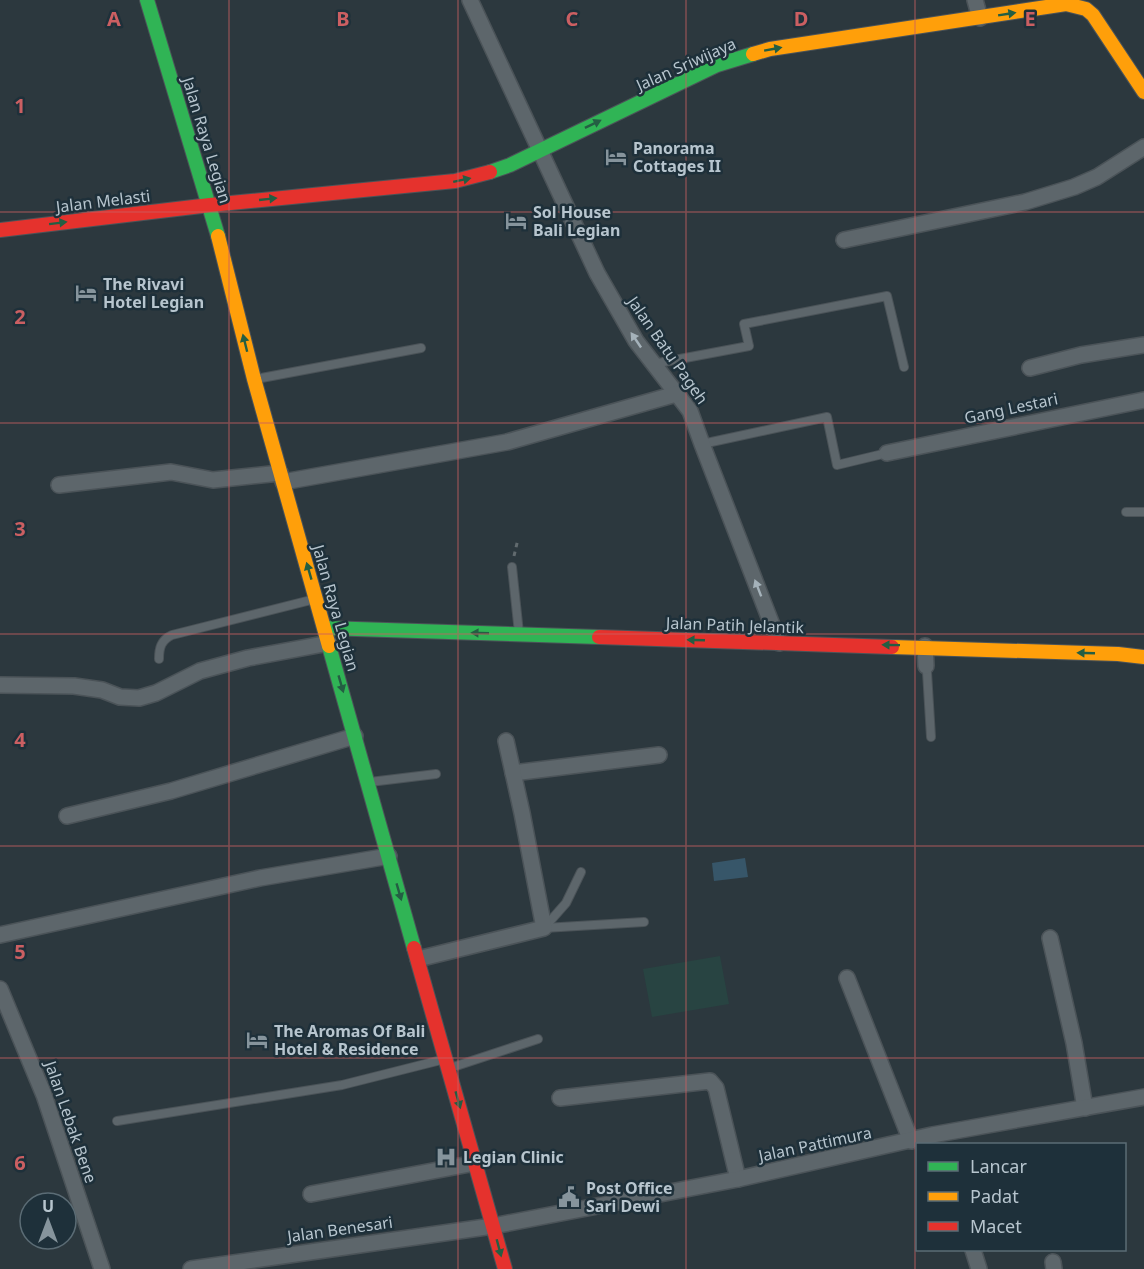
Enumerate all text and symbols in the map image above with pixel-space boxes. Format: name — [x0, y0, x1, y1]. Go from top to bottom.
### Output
text: A — [107, 5, 121, 32]
text: B — [336, 5, 350, 32]
text: C — [566, 5, 579, 32]
text: D — [794, 5, 808, 32]
text: E — [1024, 5, 1036, 32]
one-way arrow — [997, 9, 1016, 18]
street label: Jalan Sriwijaya — [631, 32, 739, 97]
one-way arrow — [763, 44, 782, 53]
street label: Jalan Raya Legian — [177, 72, 237, 206]
text: 1 — [14, 92, 26, 119]
one-way arrow — [585, 120, 602, 129]
place label: Panorama Cottages II — [633, 137, 721, 177]
hotel icon: Panorama Cottages II — [604, 145, 628, 169]
one-way arrow — [453, 174, 471, 184]
street label: Jalan Melasti — [53, 184, 151, 218]
one-way arrow — [259, 194, 278, 204]
place label: Sol House Bali Legian — [533, 201, 620, 241]
hotel icon: Sol House Bali Legian — [504, 209, 528, 233]
one-way arrow — [49, 219, 68, 228]
place label: The Rivavi Hotel Legian — [103, 273, 204, 313]
hotel icon: The Rivavi Hotel Legian — [74, 281, 98, 305]
street label: Jalan Batu Pageh — [621, 290, 713, 408]
text: 2 — [14, 303, 26, 330]
one-way arrow — [630, 333, 642, 349]
one-way arrow — [239, 334, 249, 352]
street label: Gang Lestari — [962, 387, 1060, 429]
text: 3 — [14, 515, 26, 542]
street label: Jalan Raya Legian — [307, 540, 365, 674]
one-way arrow — [303, 562, 313, 580]
one-way arrow — [753, 579, 763, 597]
street label: Jalan Patih Jelantik — [664, 612, 805, 638]
one-way arrow — [471, 628, 490, 638]
one-way arrow — [686, 635, 705, 645]
one-way arrow — [881, 641, 900, 650]
one-way arrow — [1076, 648, 1095, 657]
one-way arrow — [336, 675, 346, 693]
text: 4 — [14, 726, 26, 753]
one-way arrow — [395, 883, 404, 901]
text: 5 — [14, 938, 26, 965]
place label: The Aromas Of Bali Hotel & Residence — [274, 1020, 425, 1060]
hotel icon: The Aromas Of Bali Hotel & Residence — [245, 1028, 269, 1052]
street label: Jalan Lebak Bene — [39, 1056, 102, 1186]
one-way arrow — [454, 1091, 463, 1109]
street label: Jalan Pattimura — [755, 1121, 874, 1167]
legend — [916, 1143, 1126, 1251]
hospital icon: Legian Clinic — [434, 1145, 458, 1169]
place label: Legian Clinic — [463, 1146, 564, 1168]
text: 6 — [14, 1149, 26, 1176]
text: Lancar — [970, 1154, 1027, 1178]
place label: Post Office Sari Dewi — [586, 1177, 673, 1217]
text: Padat — [970, 1184, 1019, 1208]
public building icon: Post Office Sari Dewi — [557, 1185, 581, 1209]
north arrow — [18, 1191, 78, 1251]
text: U — [42, 1195, 54, 1217]
street label: Jalan Benesari — [284, 1211, 394, 1248]
text: Macet — [970, 1214, 1022, 1238]
one-way arrow — [495, 1239, 504, 1257]

